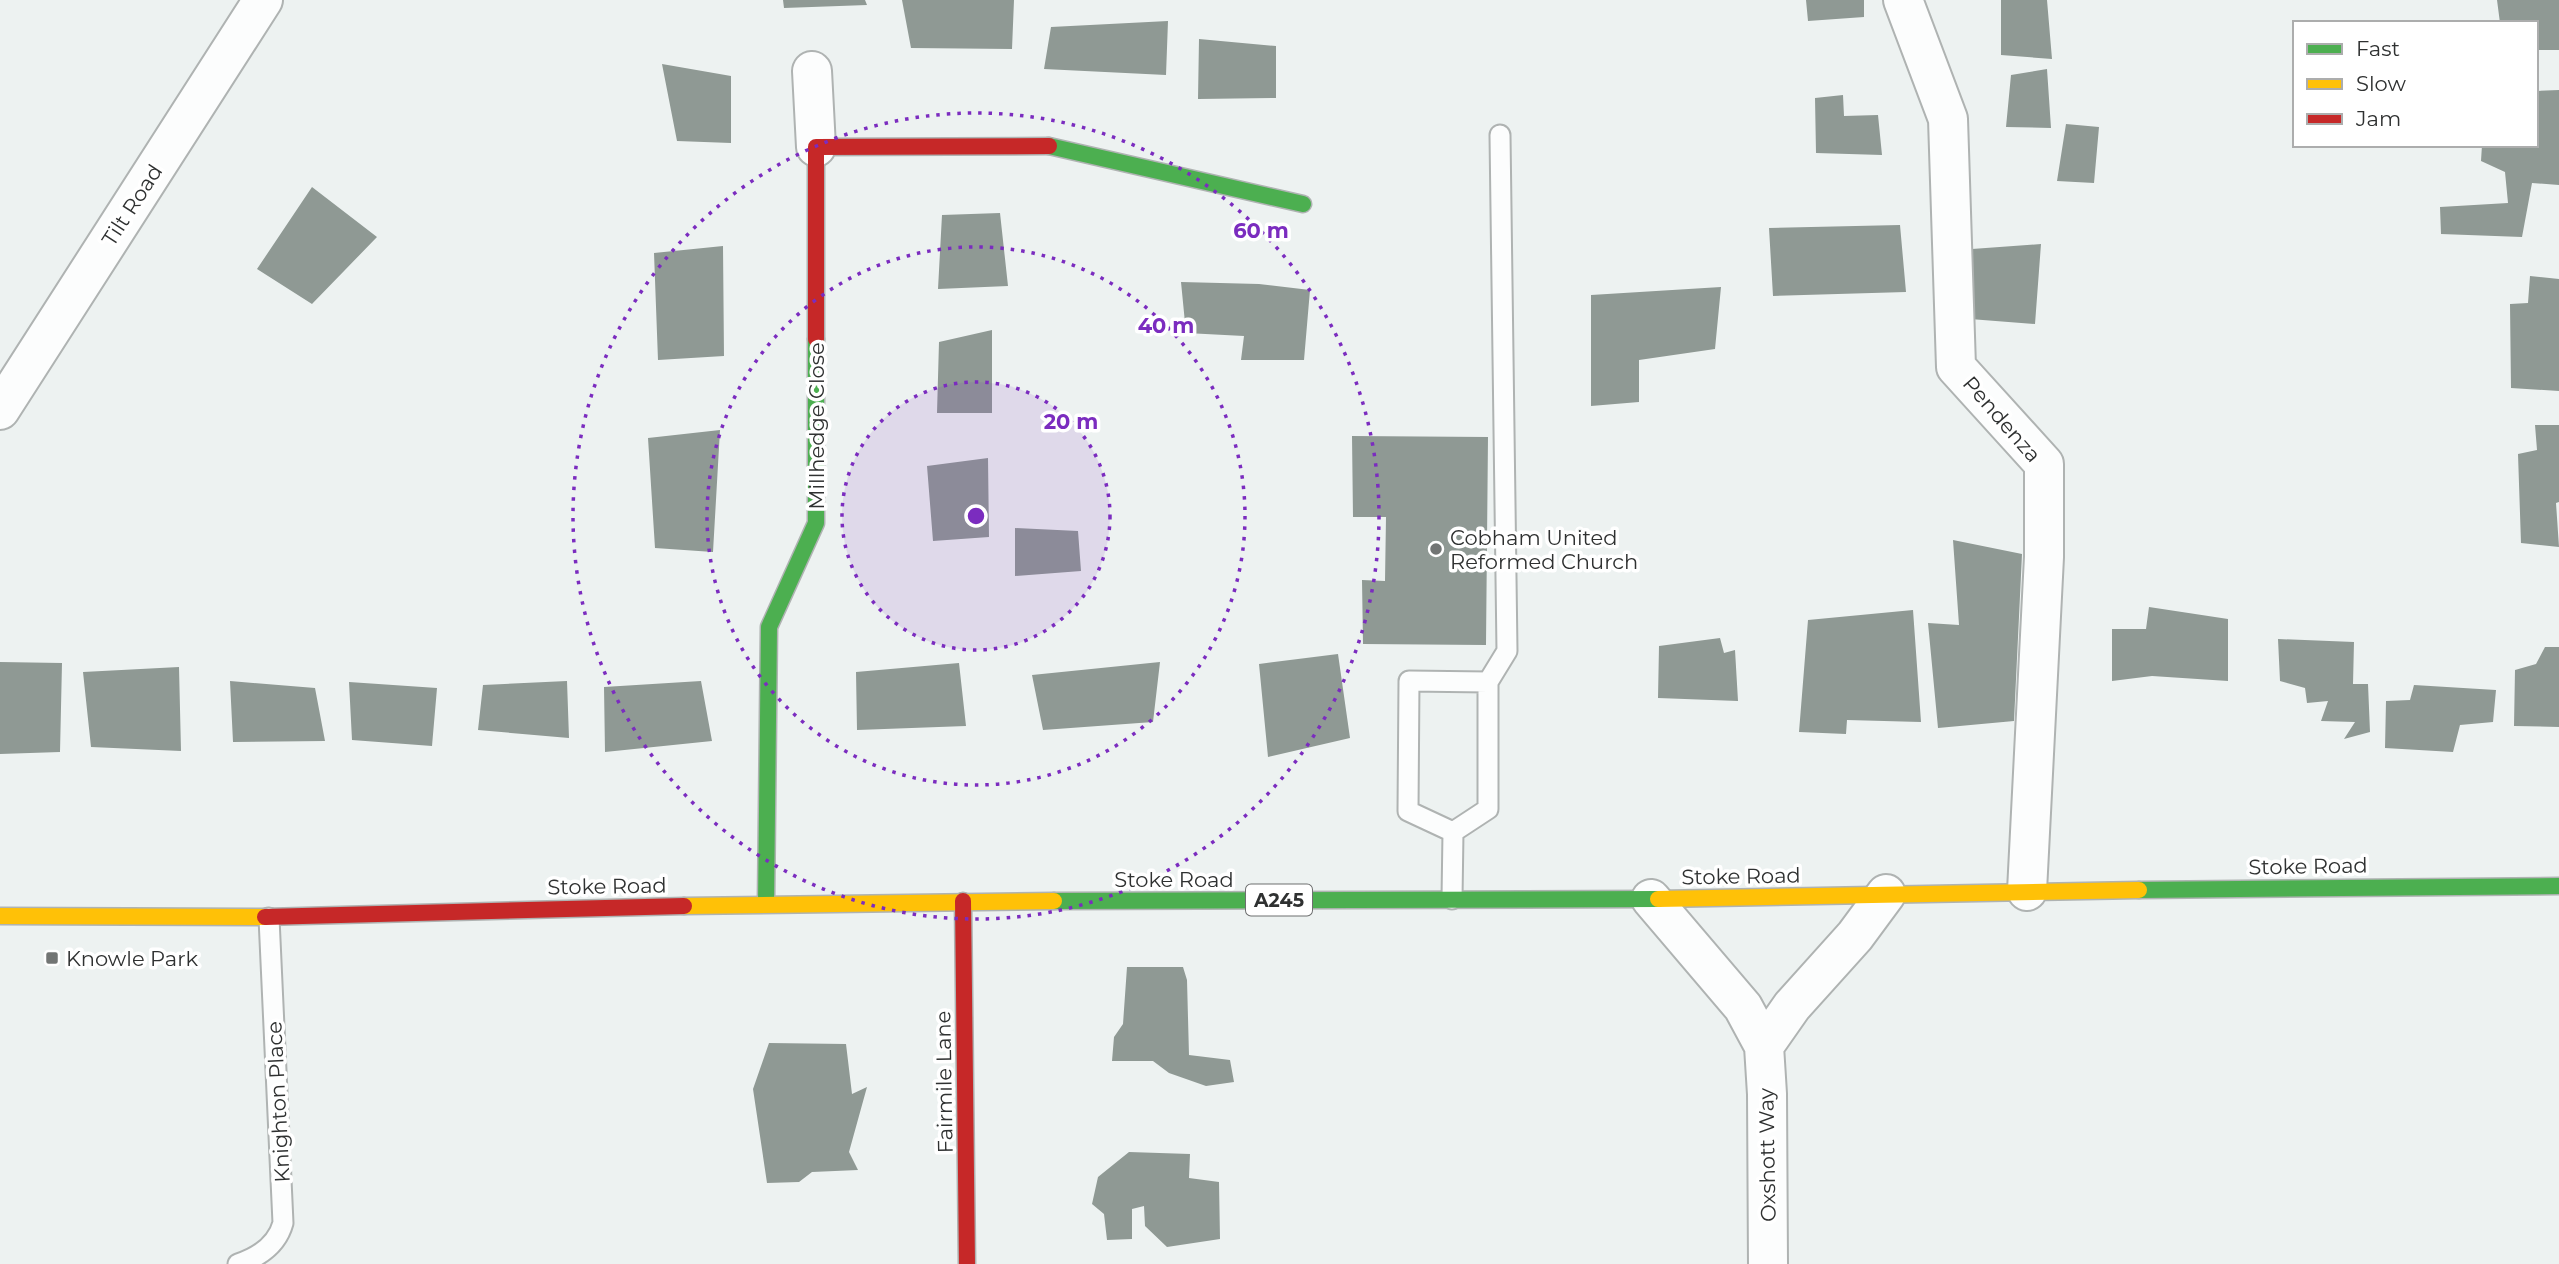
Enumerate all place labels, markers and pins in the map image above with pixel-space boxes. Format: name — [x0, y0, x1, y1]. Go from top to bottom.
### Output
centre of rings — [964, 504, 988, 528]
place label: Cobham United Reformed Church — [1450, 525, 1638, 574]
marker: Cobham United Reformed Church — [1428, 541, 1444, 557]
place label: Knowle Park — [66, 946, 198, 971]
marker: Knowle Park — [44, 950, 60, 966]

